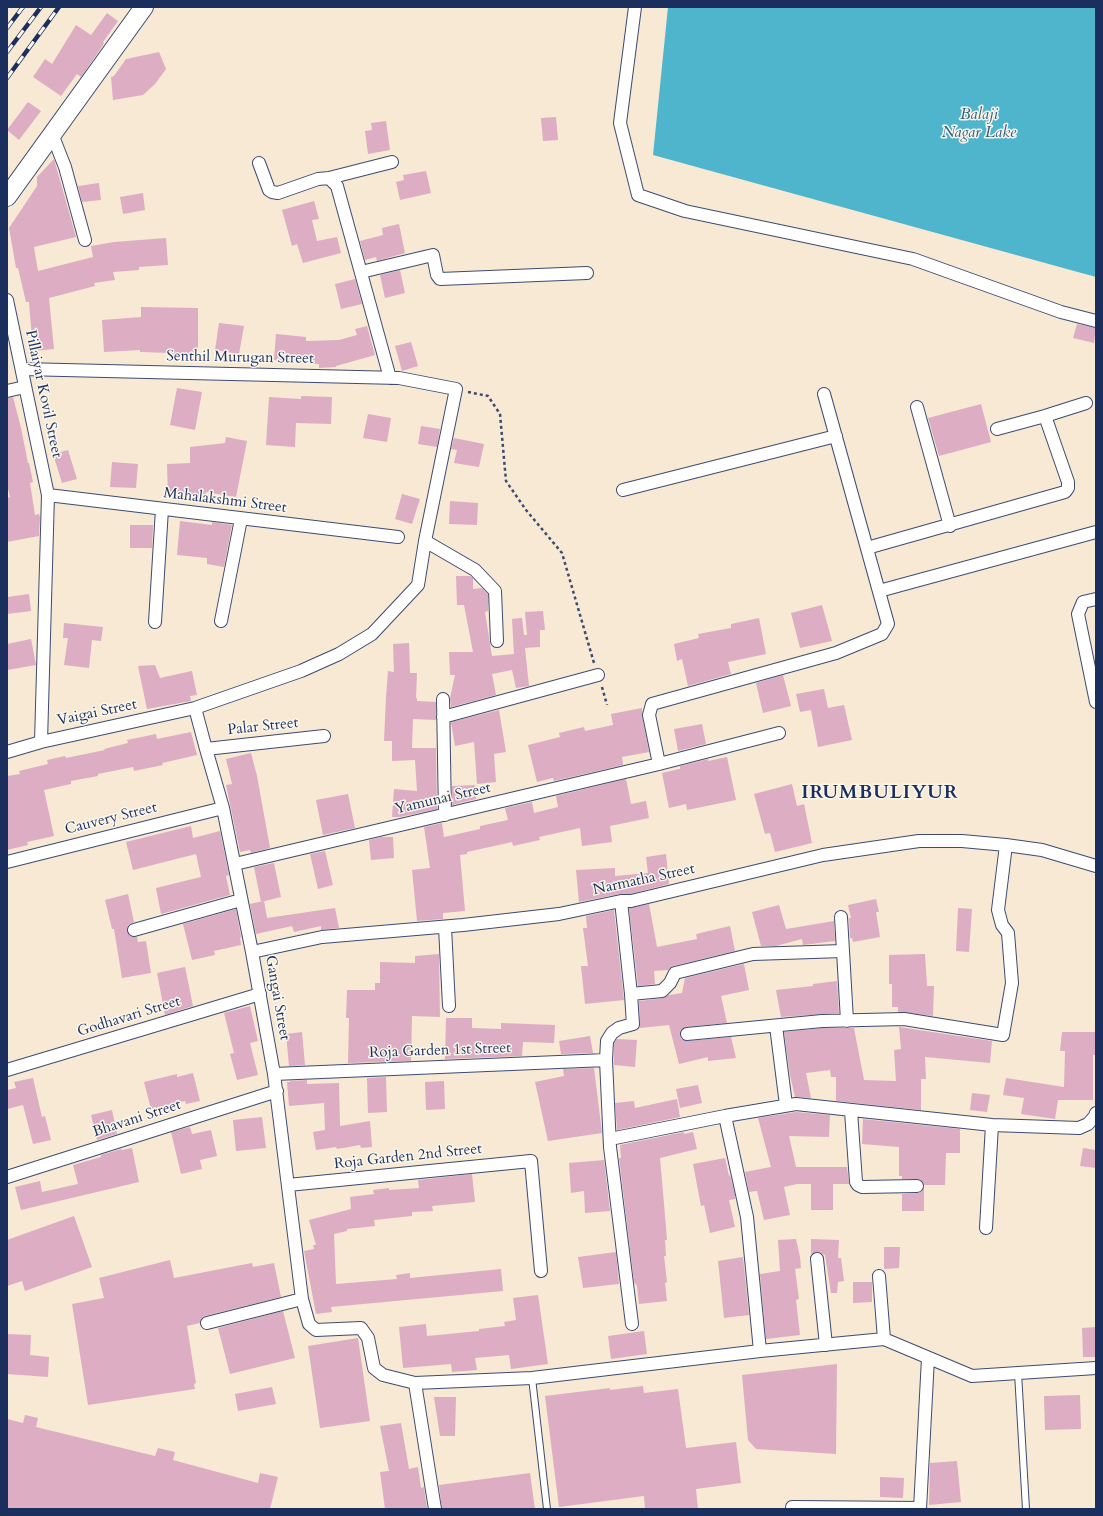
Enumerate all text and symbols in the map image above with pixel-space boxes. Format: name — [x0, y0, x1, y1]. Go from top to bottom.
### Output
water label: Balaji Nagar Lake — [942, 105, 1016, 143]
street label: Pillaiyar Kovil Street — [21, 328, 65, 460]
street label: Senthil Murugan Street — [166, 348, 314, 368]
street label: Mahalakshmi Street — [162, 485, 288, 517]
street label: Vaigai Street — [56, 696, 138, 730]
street label: Palar Street — [227, 714, 299, 740]
street label: Yamunai Street — [393, 779, 493, 819]
district label: IRUMBULIYUR — [801, 783, 959, 805]
street label: Cauvery Street — [63, 799, 159, 839]
street label: Narmatha Street — [592, 860, 696, 900]
street label: Gangai Street — [261, 954, 293, 1042]
street label: Godhavari Street — [75, 993, 183, 1041]
street label: Roja Garden 1st Street — [369, 1040, 511, 1062]
street label: Bhavani Street — [91, 1096, 183, 1142]
street label: Roja Garden 2nd Street — [333, 1140, 483, 1174]

